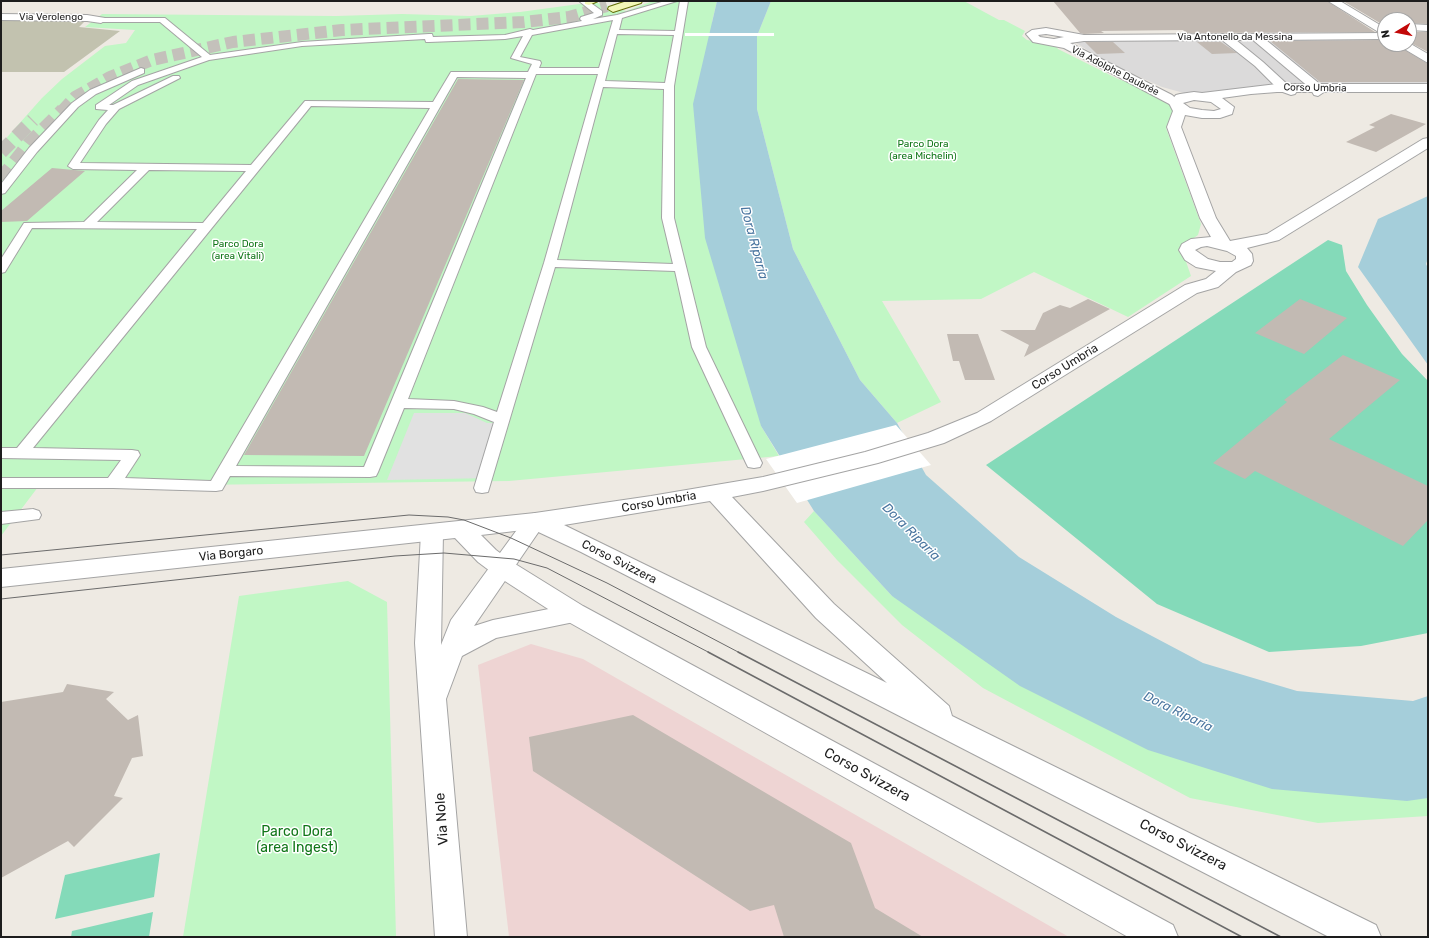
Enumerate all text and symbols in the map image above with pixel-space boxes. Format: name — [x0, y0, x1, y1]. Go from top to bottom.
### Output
street label: Via Verolengo — [19, 11, 83, 23]
north arrow — [1377, 12, 1417, 52]
text: N — [1379, 29, 1393, 39]
street label: Via Antonello da Messina — [1177, 31, 1293, 43]
street label: Via Adolphe Daubrée — [1069, 44, 1161, 98]
street label: Corso Umbria — [1283, 81, 1347, 95]
park label: Parco Dora (area Michelin) — [889, 138, 957, 162]
water label: Dora Riparia — [737, 205, 771, 281]
park label: Parco Dora (area Vitali) — [212, 238, 264, 262]
street label: Corso Umbria — [1029, 341, 1101, 393]
street label: Corso Umbria — [620, 488, 698, 516]
water label: Dora Riparia — [879, 500, 943, 564]
street label: Corso Svizzera — [579, 537, 659, 587]
street label: Via Borgaro — [198, 543, 264, 565]
water label: Dora Riparia — [1141, 689, 1215, 735]
street label: Corso Svizzera — [821, 744, 913, 806]
street label: Via Nole — [432, 792, 452, 846]
street label: Corso Svizzera — [1136, 816, 1230, 874]
park label: Parco Dora (area Ingest) — [256, 824, 338, 856]

